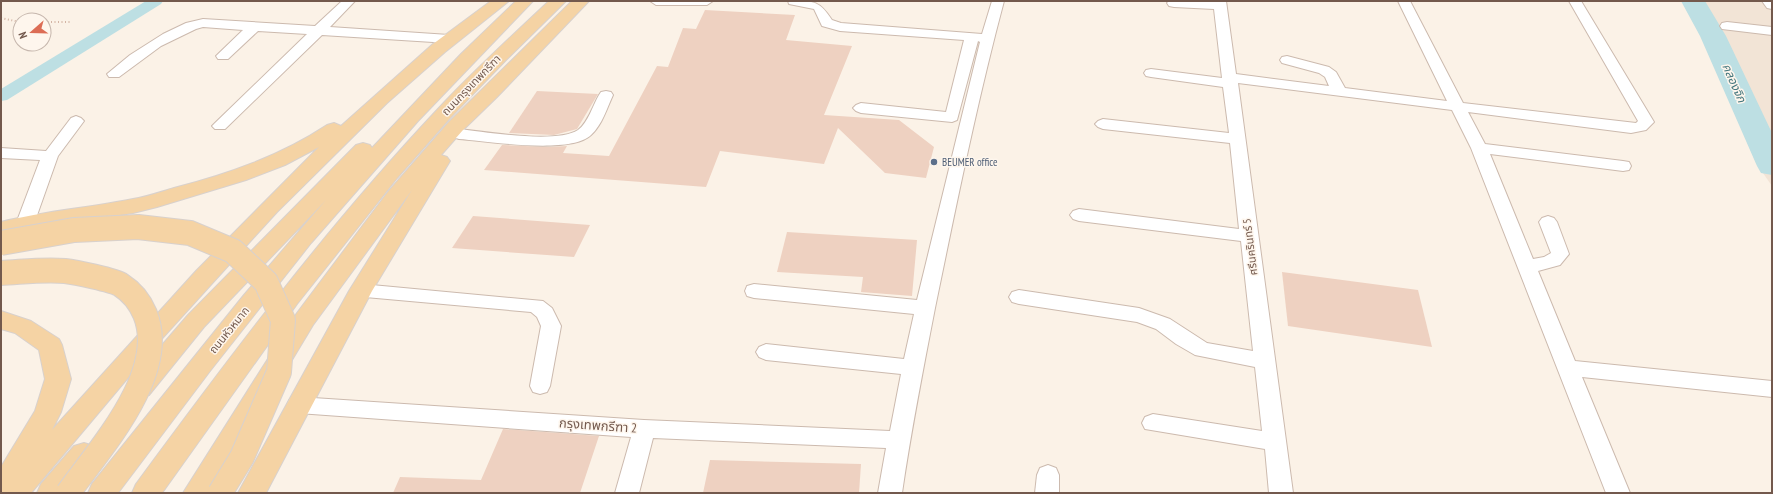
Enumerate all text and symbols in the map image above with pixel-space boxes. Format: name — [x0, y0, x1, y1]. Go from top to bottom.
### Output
north arrow — [12, 12, 52, 52]
text: N — [15, 30, 30, 41]
street label: ถนนกรุงเทพกรีฑา — [439, 52, 503, 118]
water label: คลองจิก — [1719, 61, 1750, 105]
place label: BEUMER office — [942, 155, 998, 169]
marker: BEUMER office — [929, 157, 939, 167]
street label: ศรีนครินทร์ 5 — [1240, 218, 1260, 276]
street label: ถนนหัวหมาก — [206, 304, 252, 356]
street label: กรุงเทพกรีฑา 2 — [558, 414, 638, 437]

